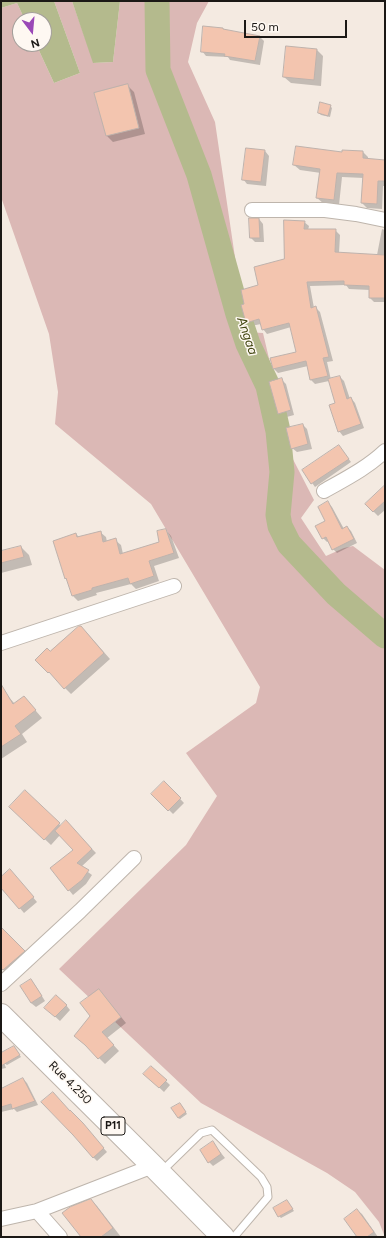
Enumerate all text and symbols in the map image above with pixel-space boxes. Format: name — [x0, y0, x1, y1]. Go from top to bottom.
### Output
north arrow — [12, 12, 52, 52]
scale bar — [246, 12, 349, 38]
text: 50 m — [251, 20, 279, 34]
text: N — [29, 36, 41, 50]
water label: Angaa — [233, 315, 261, 357]
street label: Rue 4.250 — [45, 1058, 95, 1108]
road number: P11 — [101, 1117, 125, 1135]

